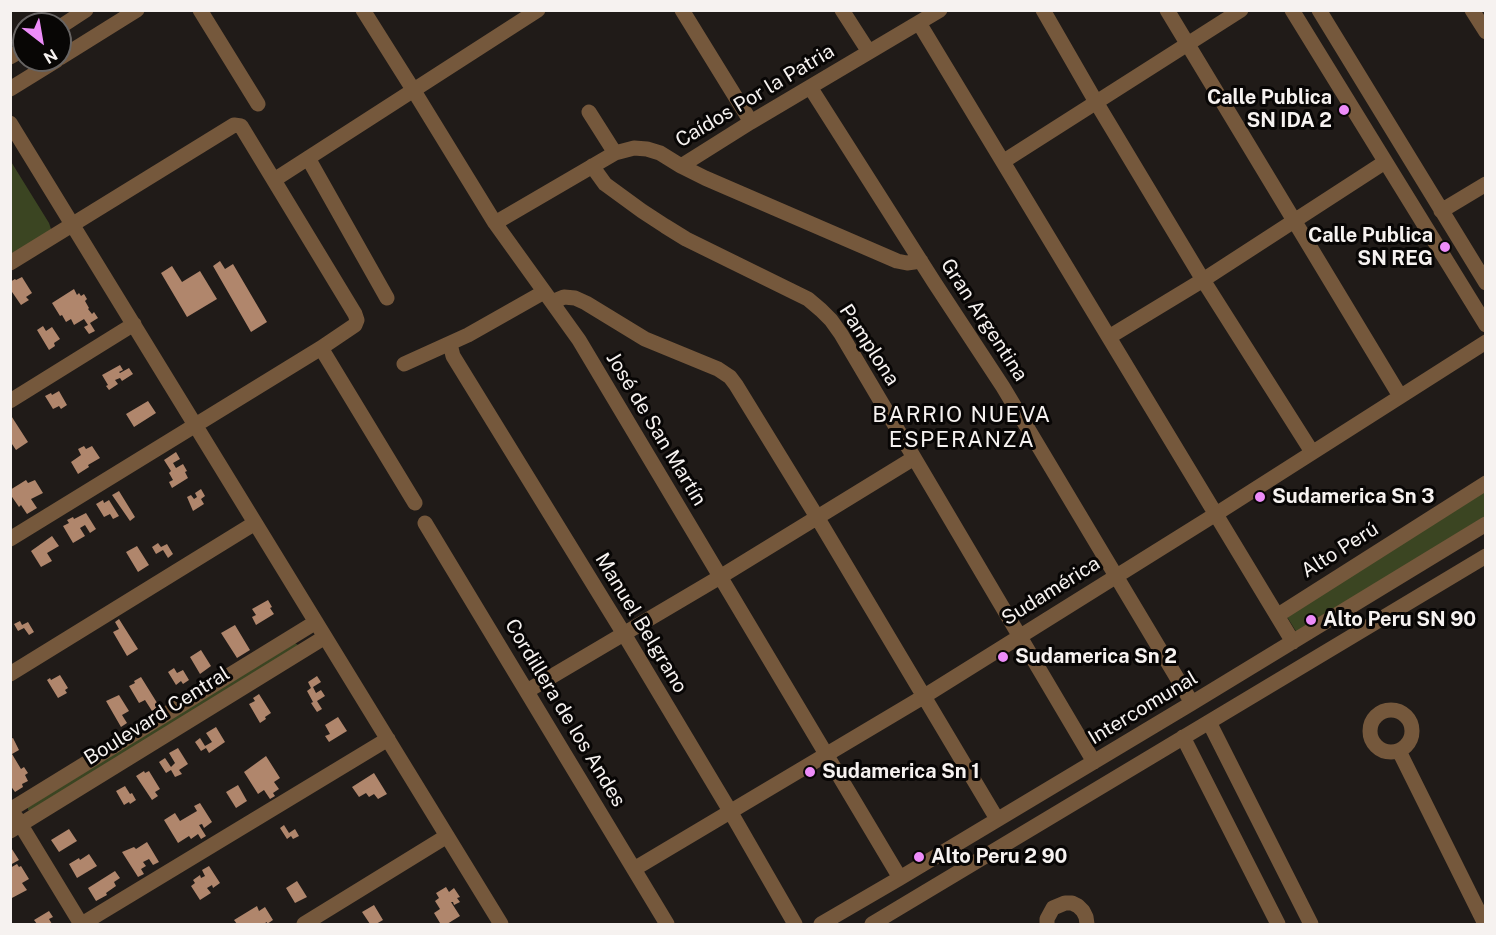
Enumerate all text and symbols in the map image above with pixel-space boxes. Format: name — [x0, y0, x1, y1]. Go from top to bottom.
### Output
north arrow — [12, 12, 72, 72]
street label: Caídos Por la Patria — [671, 39, 839, 153]
text: N — [40, 45, 61, 68]
place label: Calle Publica SN IDA 2 — [1207, 86, 1332, 133]
marker: Calle Publica SN IDA 2 — [1337, 103, 1351, 117]
place label: Calle Publica SN REG — [1308, 224, 1433, 271]
marker: Calle Publica SN REG — [1438, 240, 1452, 254]
street label: Gran Argentina — [935, 254, 1033, 386]
street label: Pamplona — [834, 300, 904, 390]
street label: José de San Martín — [601, 348, 711, 510]
district label: BARRIO NUEVA ESPERANZA — [872, 402, 1052, 454]
place label: Sudamerica Sn 3 — [1272, 485, 1434, 509]
marker: Sudamerica Sn 3 — [1253, 490, 1267, 504]
street label: Alto Perú — [1297, 517, 1383, 583]
street label: Manuel Belgrano — [590, 549, 692, 697]
street label: Sudamérica — [997, 551, 1105, 631]
place label: Alto Peru SN 90 — [1323, 608, 1476, 632]
marker: Alto Peru SN 90 — [1304, 613, 1318, 627]
street label: Cordillera de los Andes — [499, 615, 631, 811]
place label: Sudamerica Sn 2 — [1015, 645, 1177, 669]
marker: Sudamerica Sn 2 — [996, 650, 1010, 664]
street label: Boulevard Central — [80, 662, 234, 770]
street label: Intercomunal — [1084, 666, 1202, 750]
place label: Sudamerica Sn 1 — [822, 760, 980, 784]
marker: Sudamerica Sn 1 — [803, 765, 817, 779]
place label: Alto Peru 2 90 — [931, 845, 1067, 869]
marker: Alto Peru 2 90 — [912, 850, 926, 864]

